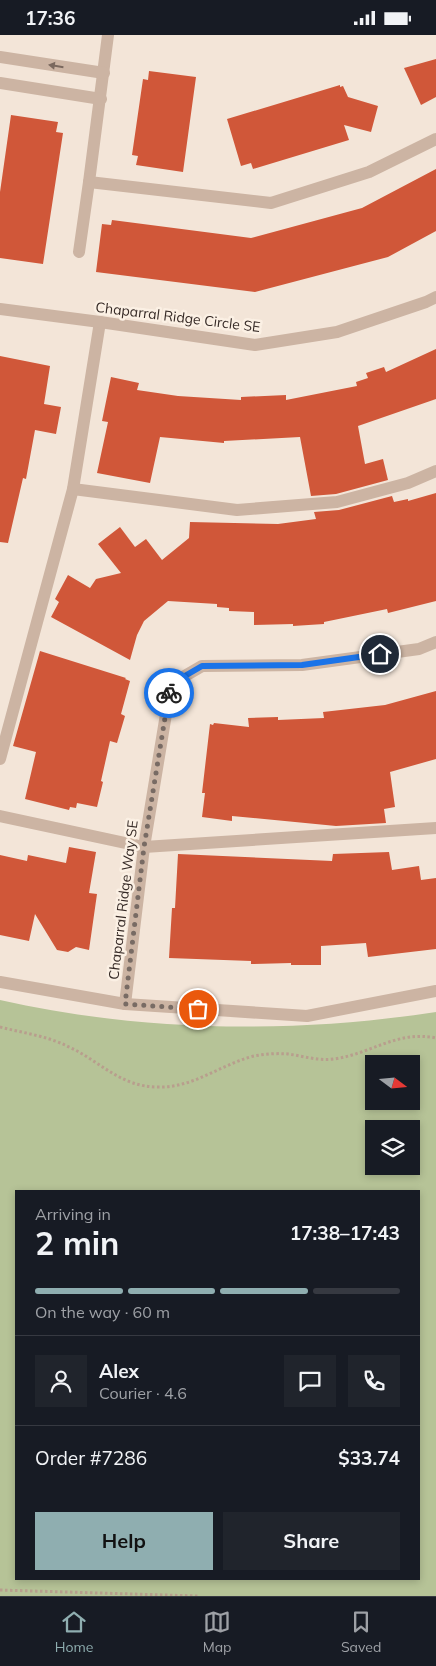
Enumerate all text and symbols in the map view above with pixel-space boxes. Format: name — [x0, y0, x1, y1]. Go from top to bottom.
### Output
text: 17:36 — [25, 6, 75, 30]
one-way arrow — [47, 61, 63, 69]
street label: Chaparral Ridge Circle SE — [95, 298, 261, 336]
pin — [359, 633, 401, 675]
icon: home — [366, 640, 394, 668]
courier — [144, 668, 194, 718]
icon: bike — [155, 679, 183, 707]
street label: Chaparral Ridge Way SE — [104, 819, 142, 981]
pin — [177, 988, 219, 1030]
icon: bag — [184, 995, 212, 1023]
north arrow — [365, 1055, 420, 1110]
map controls — [365, 1055, 420, 1175]
button: layers — [365, 1120, 420, 1175]
text: Arriving in — [35, 1204, 111, 1224]
text: 17:38–17:43 — [290, 1221, 400, 1245]
text: 2 min — [35, 1223, 119, 1263]
text: On the way · 60 m — [35, 1302, 170, 1322]
button: person — [35, 1355, 87, 1407]
button: chat — [284, 1355, 336, 1407]
button: phone — [348, 1355, 400, 1407]
text: Alex — [99, 1359, 139, 1383]
text: Courier · 4.6 — [99, 1383, 187, 1403]
text: Order #7286 — [35, 1446, 147, 1470]
text: $33.74 — [338, 1446, 400, 1470]
button: Help — [35, 1512, 213, 1570]
button: Share — [223, 1512, 400, 1570]
tab: Home — [55, 1608, 93, 1656]
tab: Map — [203, 1608, 232, 1656]
tab: Saved — [341, 1608, 381, 1656]

